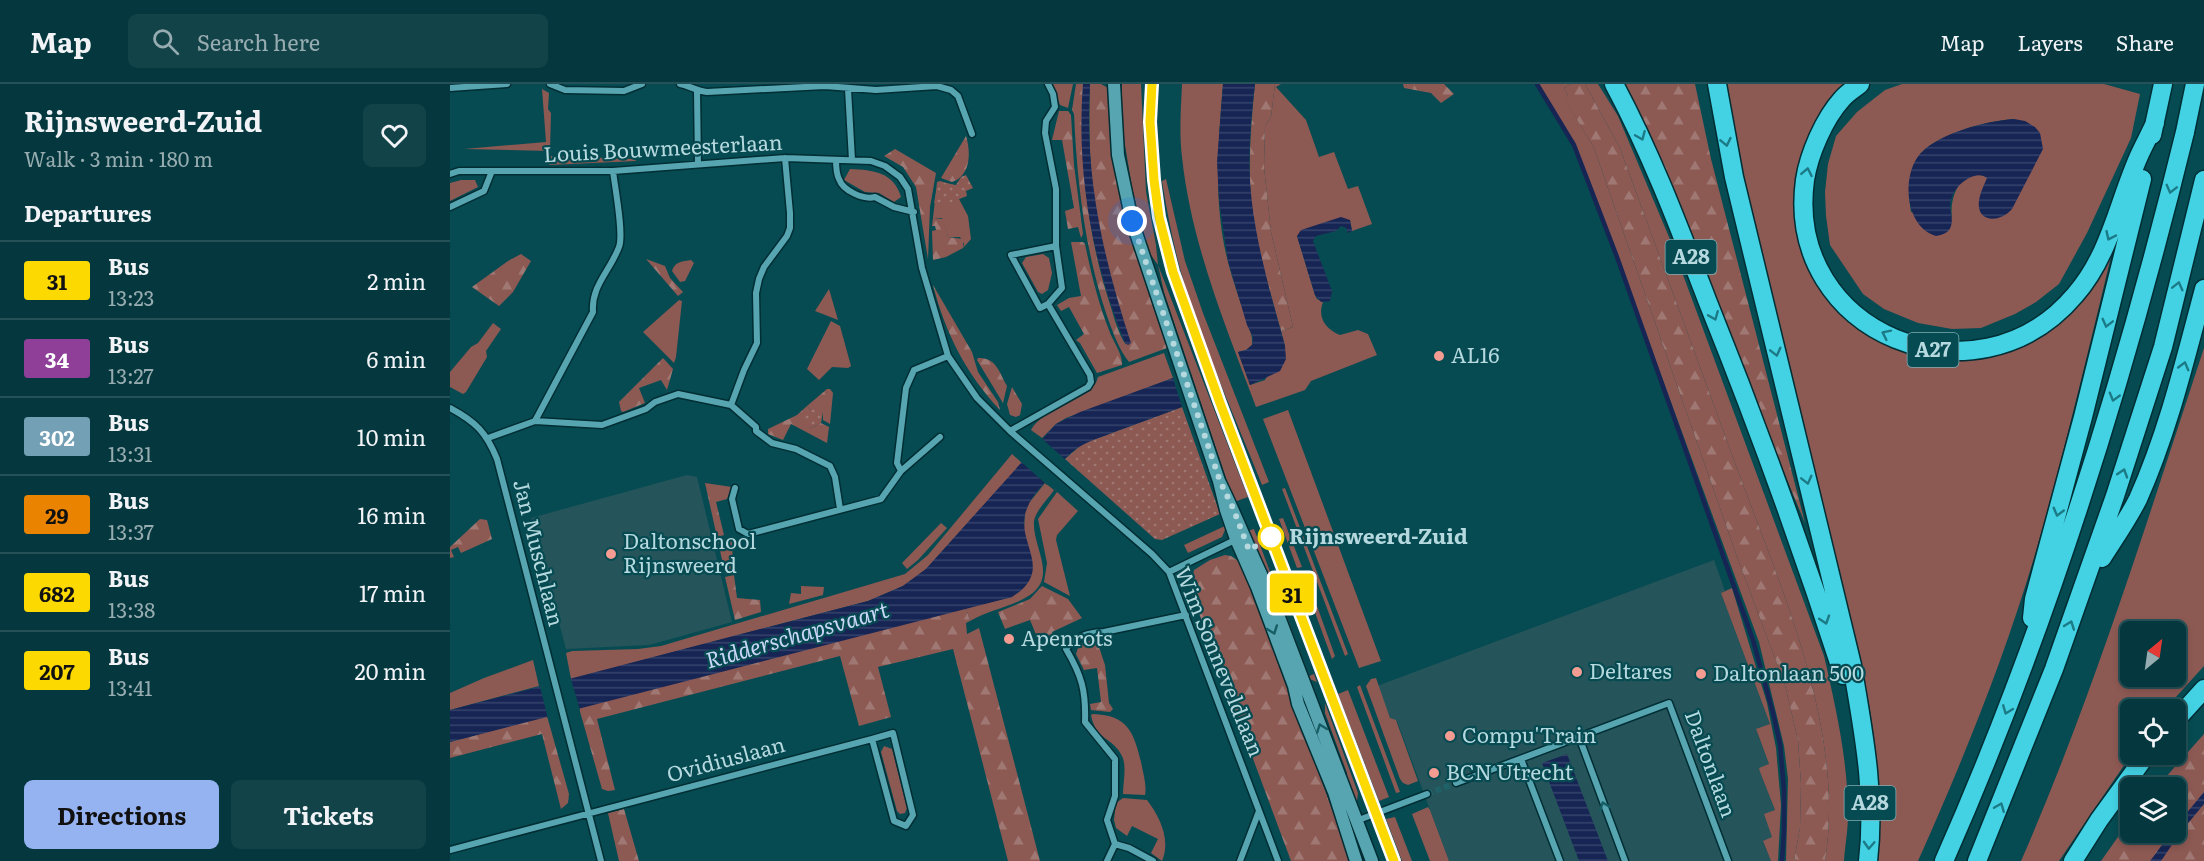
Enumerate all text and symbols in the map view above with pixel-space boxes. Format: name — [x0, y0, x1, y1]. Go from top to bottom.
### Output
search box — [128, 14, 548, 68]
text: Map — [30, 20, 92, 62]
icon: search — [149, 25, 182, 58]
text: Search here — [197, 25, 320, 58]
text: Map — [1940, 26, 1985, 57]
text: Layers — [2018, 26, 2083, 57]
text: Share — [2116, 26, 2174, 57]
text: Rijnsweerd-Zuid — [24, 99, 262, 141]
button: heart — [363, 104, 426, 167]
street label: Louis Bouwmeesterlaan — [542, 125, 783, 168]
one-way arrow — [1634, 129, 1646, 140]
one-way arrow — [1719, 136, 1732, 146]
text: Walk · 3 min · 180 m — [24, 143, 213, 173]
one-way arrow — [1800, 167, 1813, 177]
one-way arrow — [2166, 183, 2179, 193]
text: Departures — [24, 196, 151, 229]
your location — [1117, 206, 1147, 236]
one-way arrow — [2106, 229, 2118, 240]
road number: A28 — [1666, 240, 1716, 274]
text: Bus — [108, 249, 149, 282]
text: 2 min — [367, 264, 426, 297]
text: 31 — [47, 265, 67, 296]
one-way arrow — [2170, 281, 2183, 291]
text: 13:23 — [108, 282, 154, 312]
one-way arrow — [1707, 310, 1719, 321]
one-way arrow — [2101, 318, 2114, 328]
text: Bus — [108, 327, 149, 360]
one-way arrow — [1882, 330, 1893, 342]
road number: A27 — [1908, 333, 1958, 367]
place label: AL16 — [1451, 338, 1500, 369]
text: 6 min — [367, 342, 426, 375]
text: 34 — [45, 343, 69, 374]
one-way arrow — [1768, 347, 1781, 357]
marker: AL16 — [1432, 349, 1446, 363]
text: 13:27 — [108, 360, 154, 390]
one-way arrow — [2176, 361, 2189, 371]
one-way arrow — [2109, 391, 2121, 402]
text: Bus — [108, 405, 149, 438]
text: 10 min — [357, 420, 426, 453]
text: 302 — [39, 421, 75, 452]
text: 13:31 — [108, 438, 152, 468]
one-way arrow — [2115, 468, 2128, 479]
one-way arrow — [1800, 475, 1813, 485]
street label: Jan Muschlaan — [507, 476, 574, 629]
text: Bus — [108, 483, 149, 516]
text: 16 min — [358, 498, 426, 531]
text: 29 — [45, 499, 69, 530]
one-way arrow — [2053, 506, 2065, 516]
text: 13:37 — [108, 516, 154, 546]
place label: Rijnsweerd-Zuid — [1289, 519, 1468, 550]
place label: Daltonschool Rijnsweerd — [623, 524, 756, 579]
marker: Rijnsweerd-Zuid — [1258, 524, 1284, 550]
marker: Daltonschool Rijnsweerd — [604, 547, 618, 561]
text: Bus — [108, 561, 149, 594]
street label: Wim Sonneveldlaan — [1169, 561, 1274, 761]
line badge: 31 — [1265, 574, 1319, 612]
text: 17 min — [359, 576, 426, 609]
text: 682 — [39, 577, 75, 608]
text: 31 — [1282, 578, 1302, 609]
water label: Ridderschapsvaart — [701, 592, 892, 676]
text: 13:38 — [108, 594, 155, 624]
one-way arrow — [1818, 614, 1831, 625]
one-way arrow — [2063, 620, 2076, 631]
place label: Apenrots — [1021, 621, 1113, 652]
north arrow — [2120, 621, 2186, 687]
map controls — [2120, 621, 2186, 843]
one-way arrow — [1266, 624, 1278, 635]
marker: Apenrots — [1002, 632, 1016, 646]
text: Bus — [108, 639, 149, 672]
text: 20 min — [354, 654, 426, 687]
place label: Deltares — [1589, 654, 1672, 685]
text: 207 — [39, 655, 75, 686]
place label: Daltonlaan 500 — [1713, 656, 1864, 687]
marker: Deltares — [1570, 665, 1584, 679]
marker: Daltonlaan 500 — [1694, 667, 1708, 681]
text: 13:41 — [108, 672, 152, 702]
button: locate — [2120, 699, 2186, 765]
one-way arrow — [2001, 704, 2014, 715]
street label: Daltonlaan — [1679, 705, 1746, 821]
place label: Compu'Train — [1462, 718, 1597, 749]
one-way arrow — [1316, 723, 1328, 734]
street label: Ovidiuslaan — [663, 727, 788, 788]
marker: Compu'Train — [1443, 729, 1457, 743]
place label: BCN Utrecht — [1446, 755, 1574, 786]
marker: BCN Utrecht — [1427, 766, 1441, 780]
button: layers — [2120, 777, 2186, 843]
button: Directions — [24, 780, 219, 849]
button: Tickets — [231, 780, 426, 849]
road number: A28 — [1844, 786, 1896, 820]
one-way arrow — [1599, 801, 1612, 812]
one-way arrow — [1993, 802, 2005, 813]
one-way arrow — [1863, 841, 1876, 850]

